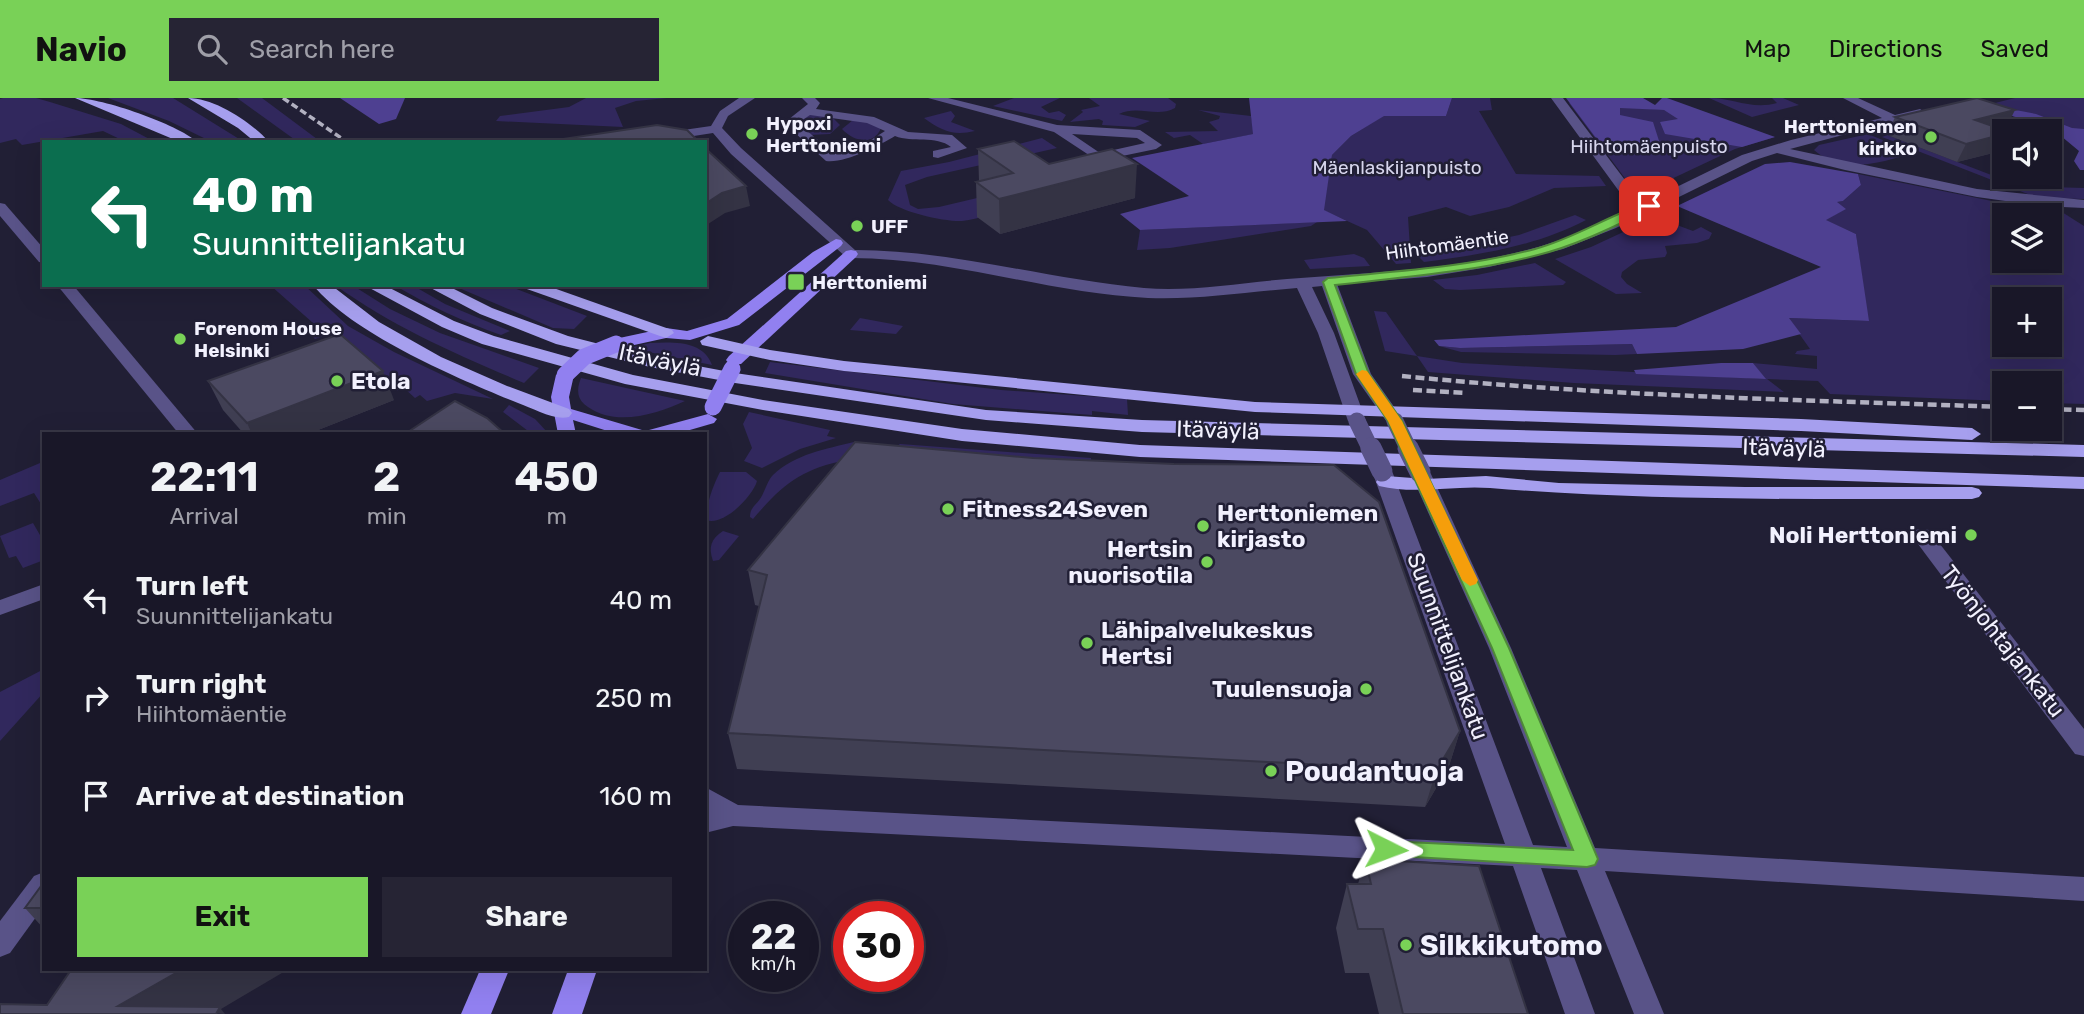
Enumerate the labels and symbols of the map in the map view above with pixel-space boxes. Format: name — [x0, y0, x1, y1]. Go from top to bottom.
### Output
place label: Hypoxi Herttoniemi — [766, 112, 881, 157]
place label: Herttoniemen kirkko — [1784, 115, 1917, 160]
marker: Hypoxi Herttoniemi — [744, 126, 760, 142]
marker: Herttoniemen kirkko — [1923, 129, 1939, 145]
park label: Hiihtomäenpuisto — [1570, 135, 1728, 158]
park label: Mäenlaskijanpuisto — [1312, 156, 1482, 179]
pin — [1619, 176, 1679, 236]
place label: UFF — [871, 215, 909, 238]
marker: UFF — [849, 218, 865, 234]
street label: Hiihtomäentie — [1384, 225, 1510, 265]
place label: Herttoniemi — [812, 271, 927, 294]
marker: Herttoniemi — [786, 272, 806, 292]
place label: Forenom House Helsinki — [194, 317, 342, 362]
marker: Forenom House Helsinki — [172, 331, 188, 347]
street label: Itäväylä — [616, 338, 704, 382]
place label: Etola — [351, 367, 411, 395]
marker: Etola — [329, 373, 345, 389]
street label: Itäväylä — [1176, 415, 1260, 445]
street label: Itäväylä — [1742, 433, 1826, 463]
place label: Fitness24Seven — [962, 495, 1148, 523]
place label: Herttoniemen kirjasto — [1217, 499, 1378, 553]
marker: Fitness24Seven — [940, 501, 956, 517]
marker: Herttoniemen kirjasto — [1195, 518, 1211, 534]
place label: Noli Herttoniemi — [1769, 521, 1957, 549]
marker: Noli Herttoniemi — [1963, 527, 1979, 543]
place label: Hertsin nuorisotila — [1068, 535, 1193, 589]
street label: Suunnittelijankatu — [1401, 549, 1495, 743]
marker: Hertsin nuorisotila — [1199, 554, 1215, 570]
street label: Työnjohtajankatu — [1935, 559, 2071, 723]
place label: Lähipalvelukeskus Hertsi — [1101, 616, 1313, 670]
marker: Lähipalvelukeskus Hertsi — [1079, 635, 1095, 651]
place label: Tuulensuoja — [1212, 675, 1352, 703]
marker: Tuulensuoja — [1358, 681, 1374, 697]
place label: Poudantuoja — [1285, 755, 1464, 788]
marker: Poudantuoja — [1263, 763, 1279, 779]
position arrow — [1349, 812, 1423, 886]
speed limit sign: 30 — [833, 901, 924, 992]
place label: Silkkikutomo — [1420, 929, 1603, 962]
marker: Silkkikutomo — [1398, 937, 1414, 953]

